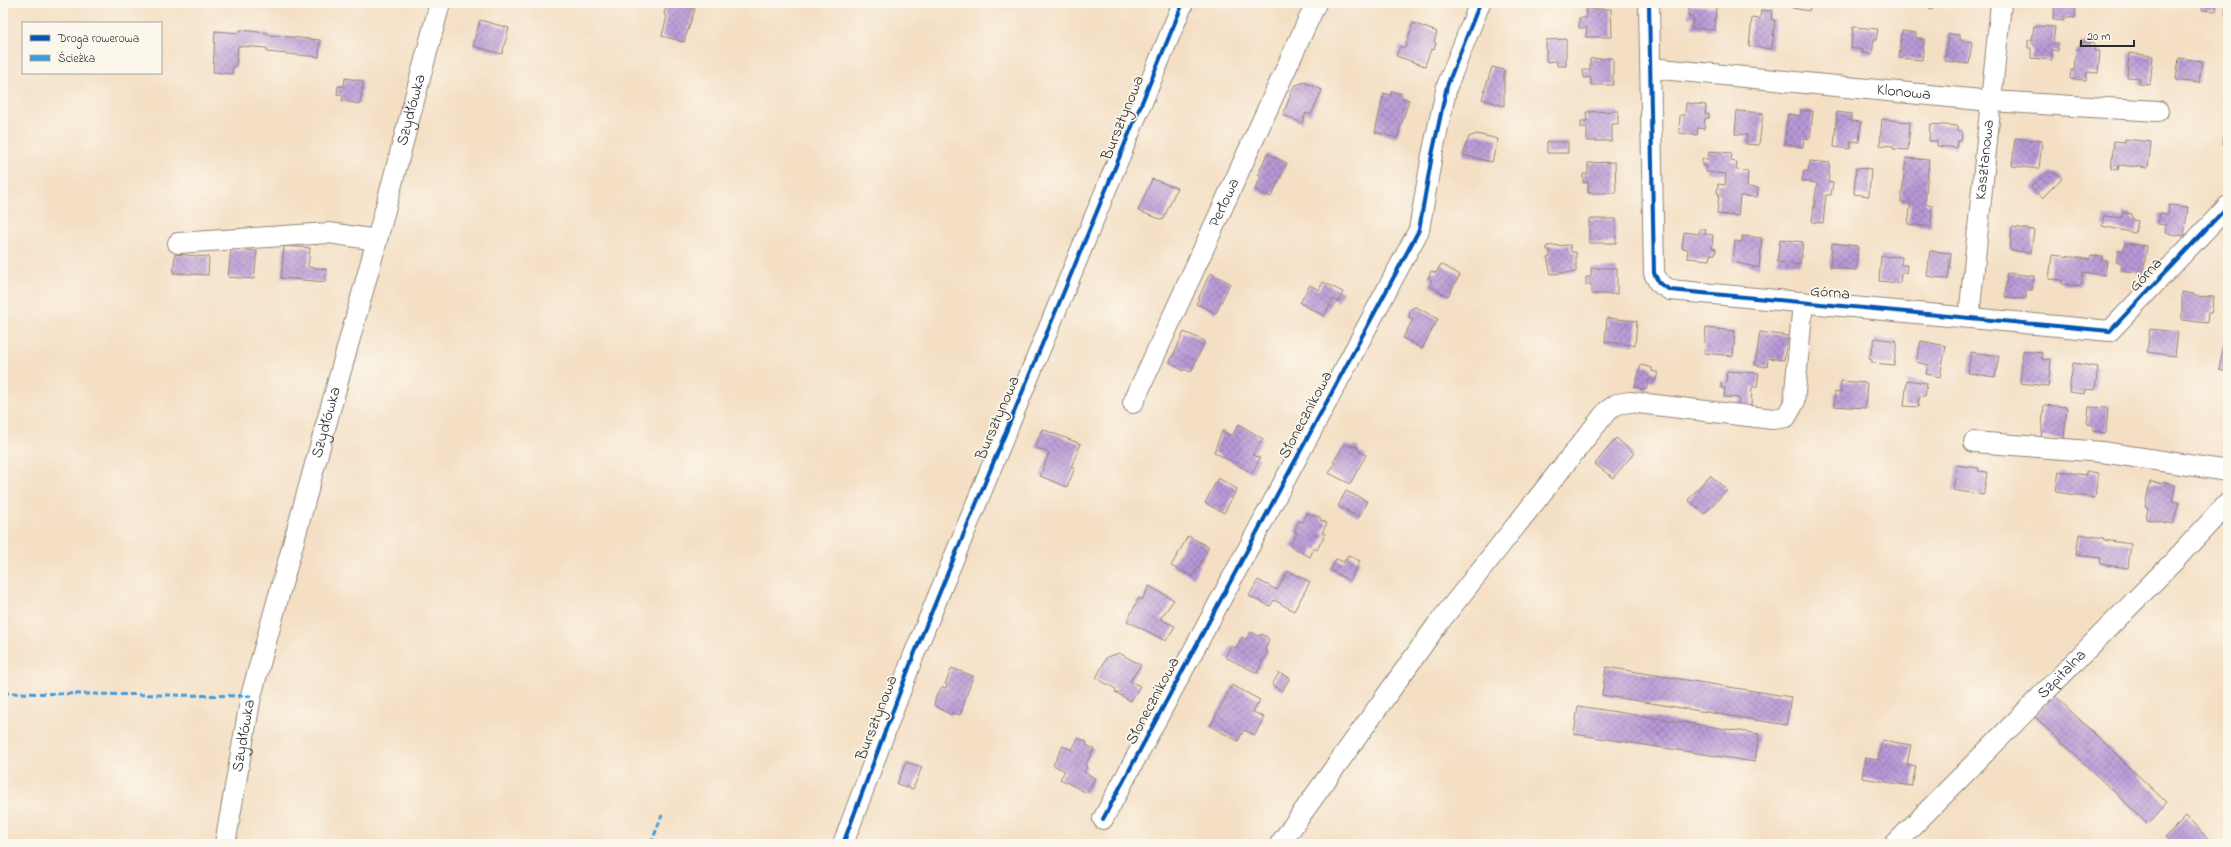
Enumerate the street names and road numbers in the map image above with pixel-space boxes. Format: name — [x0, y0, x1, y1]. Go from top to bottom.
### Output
street label: Szydłówka — [391, 71, 433, 148]
street label: Bursztynowa — [1095, 72, 1151, 165]
street label: Klonowa — [1876, 78, 1932, 107]
street label: Kasztanowa — [1969, 118, 2001, 201]
street label: Perłowa — [1203, 175, 1246, 231]
street label: Górna — [2124, 252, 2168, 298]
street label: Górna — [1809, 279, 1851, 307]
street label: Słonecznikowa — [1273, 367, 1339, 463]
street label: Bursztynowa — [969, 372, 1026, 465]
street label: Szydłówka — [305, 384, 348, 461]
street label: Szpitalna — [2032, 644, 2092, 705]
street label: Słonecznikowa — [1120, 653, 1186, 749]
street label: Bursztynowa — [849, 672, 904, 765]
street label: Szydłówka — [226, 698, 262, 774]

